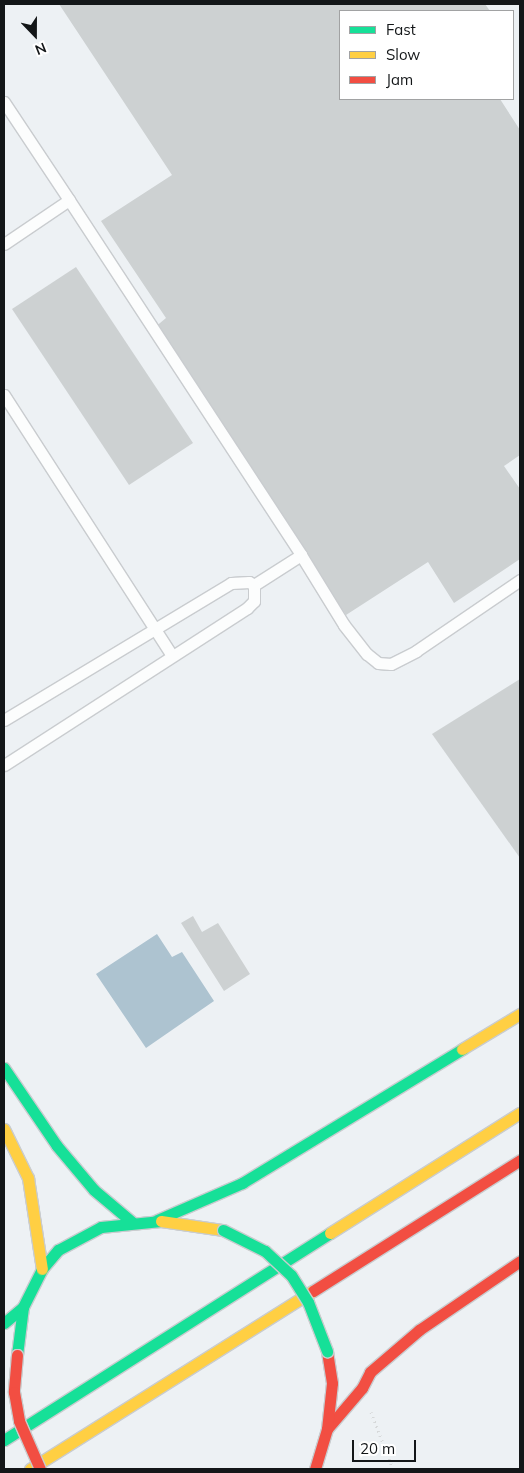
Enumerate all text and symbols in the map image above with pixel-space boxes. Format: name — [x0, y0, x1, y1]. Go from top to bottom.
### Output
north arrow — [10, 10, 60, 60]
legend — [339, 10, 514, 100]
text: Fast — [386, 20, 416, 39]
text: N — [32, 39, 49, 59]
text: Slow — [386, 45, 420, 64]
text: Jam — [386, 70, 413, 89]
scale bar — [354, 1430, 418, 1462]
text: 20 m — [360, 1439, 395, 1458]

